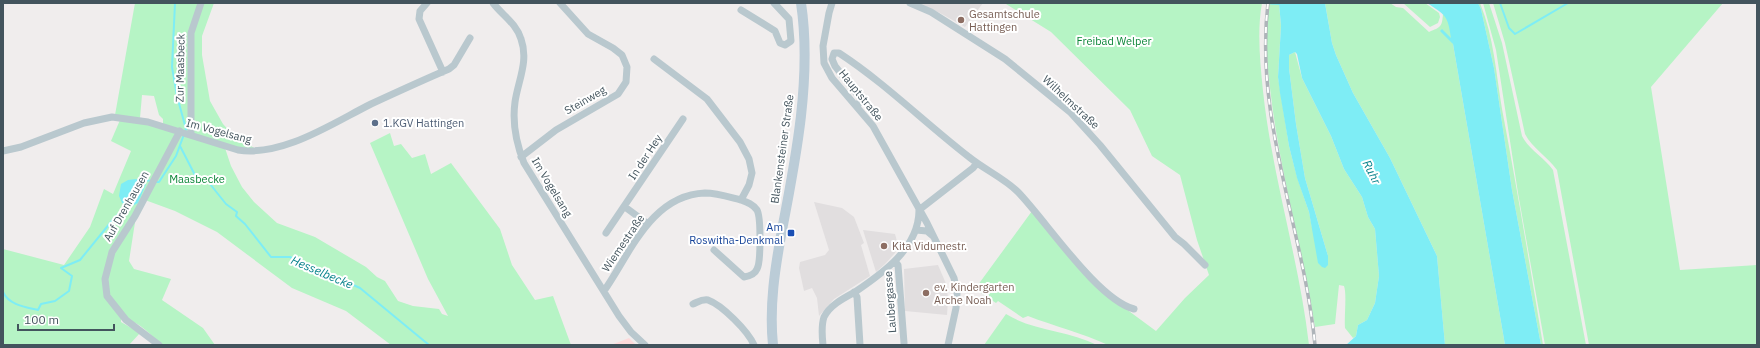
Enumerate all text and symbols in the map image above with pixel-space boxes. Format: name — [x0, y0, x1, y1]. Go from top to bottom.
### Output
place label: Gesamtschule Hattingen — [969, 7, 1040, 34]
marker: Gesamtschule Hattingen — [956, 15, 966, 25]
street label: Zur Maasbeck — [172, 33, 188, 103]
park label: Freibad Welper — [1076, 34, 1152, 48]
street label: Hauptstraße — [836, 66, 886, 124]
street label: Wilhelmstraße — [1040, 72, 1102, 132]
street label: Steinweg — [562, 82, 608, 117]
street label: Blankensteiner Straße — [767, 93, 797, 205]
street label: Im Vogelsang — [185, 116, 253, 147]
place label: 1.KGV Hattingen — [383, 116, 464, 130]
marker: 1.KGV Hattingen — [370, 118, 380, 128]
street label: In der Hey — [625, 131, 665, 182]
street label: Im Vogelsang — [529, 155, 575, 220]
water label: Ruhr — [1360, 157, 1385, 187]
street label: Auf Drenhausen — [100, 168, 152, 244]
park label: Maasbecke — [169, 172, 225, 186]
street label: Wiemestraße — [599, 212, 647, 274]
place label: Am Roswitha-Denkmal — [689, 220, 783, 247]
marker: Am Roswitha-Denkmal — [786, 228, 796, 238]
place label: Kita Vidumestr. — [892, 239, 967, 253]
marker: Kita Vidumestr. — [879, 241, 889, 251]
water label: Hesselbecke — [289, 252, 355, 292]
street label: Laubergasse — [881, 271, 899, 333]
place label: ev. Kindergarten Arche Noah — [934, 280, 1014, 307]
marker: ev. Kindergarten Arche Noah — [921, 288, 931, 298]
scale bar — [18, 306, 114, 332]
text: 100 m — [24, 312, 59, 327]

